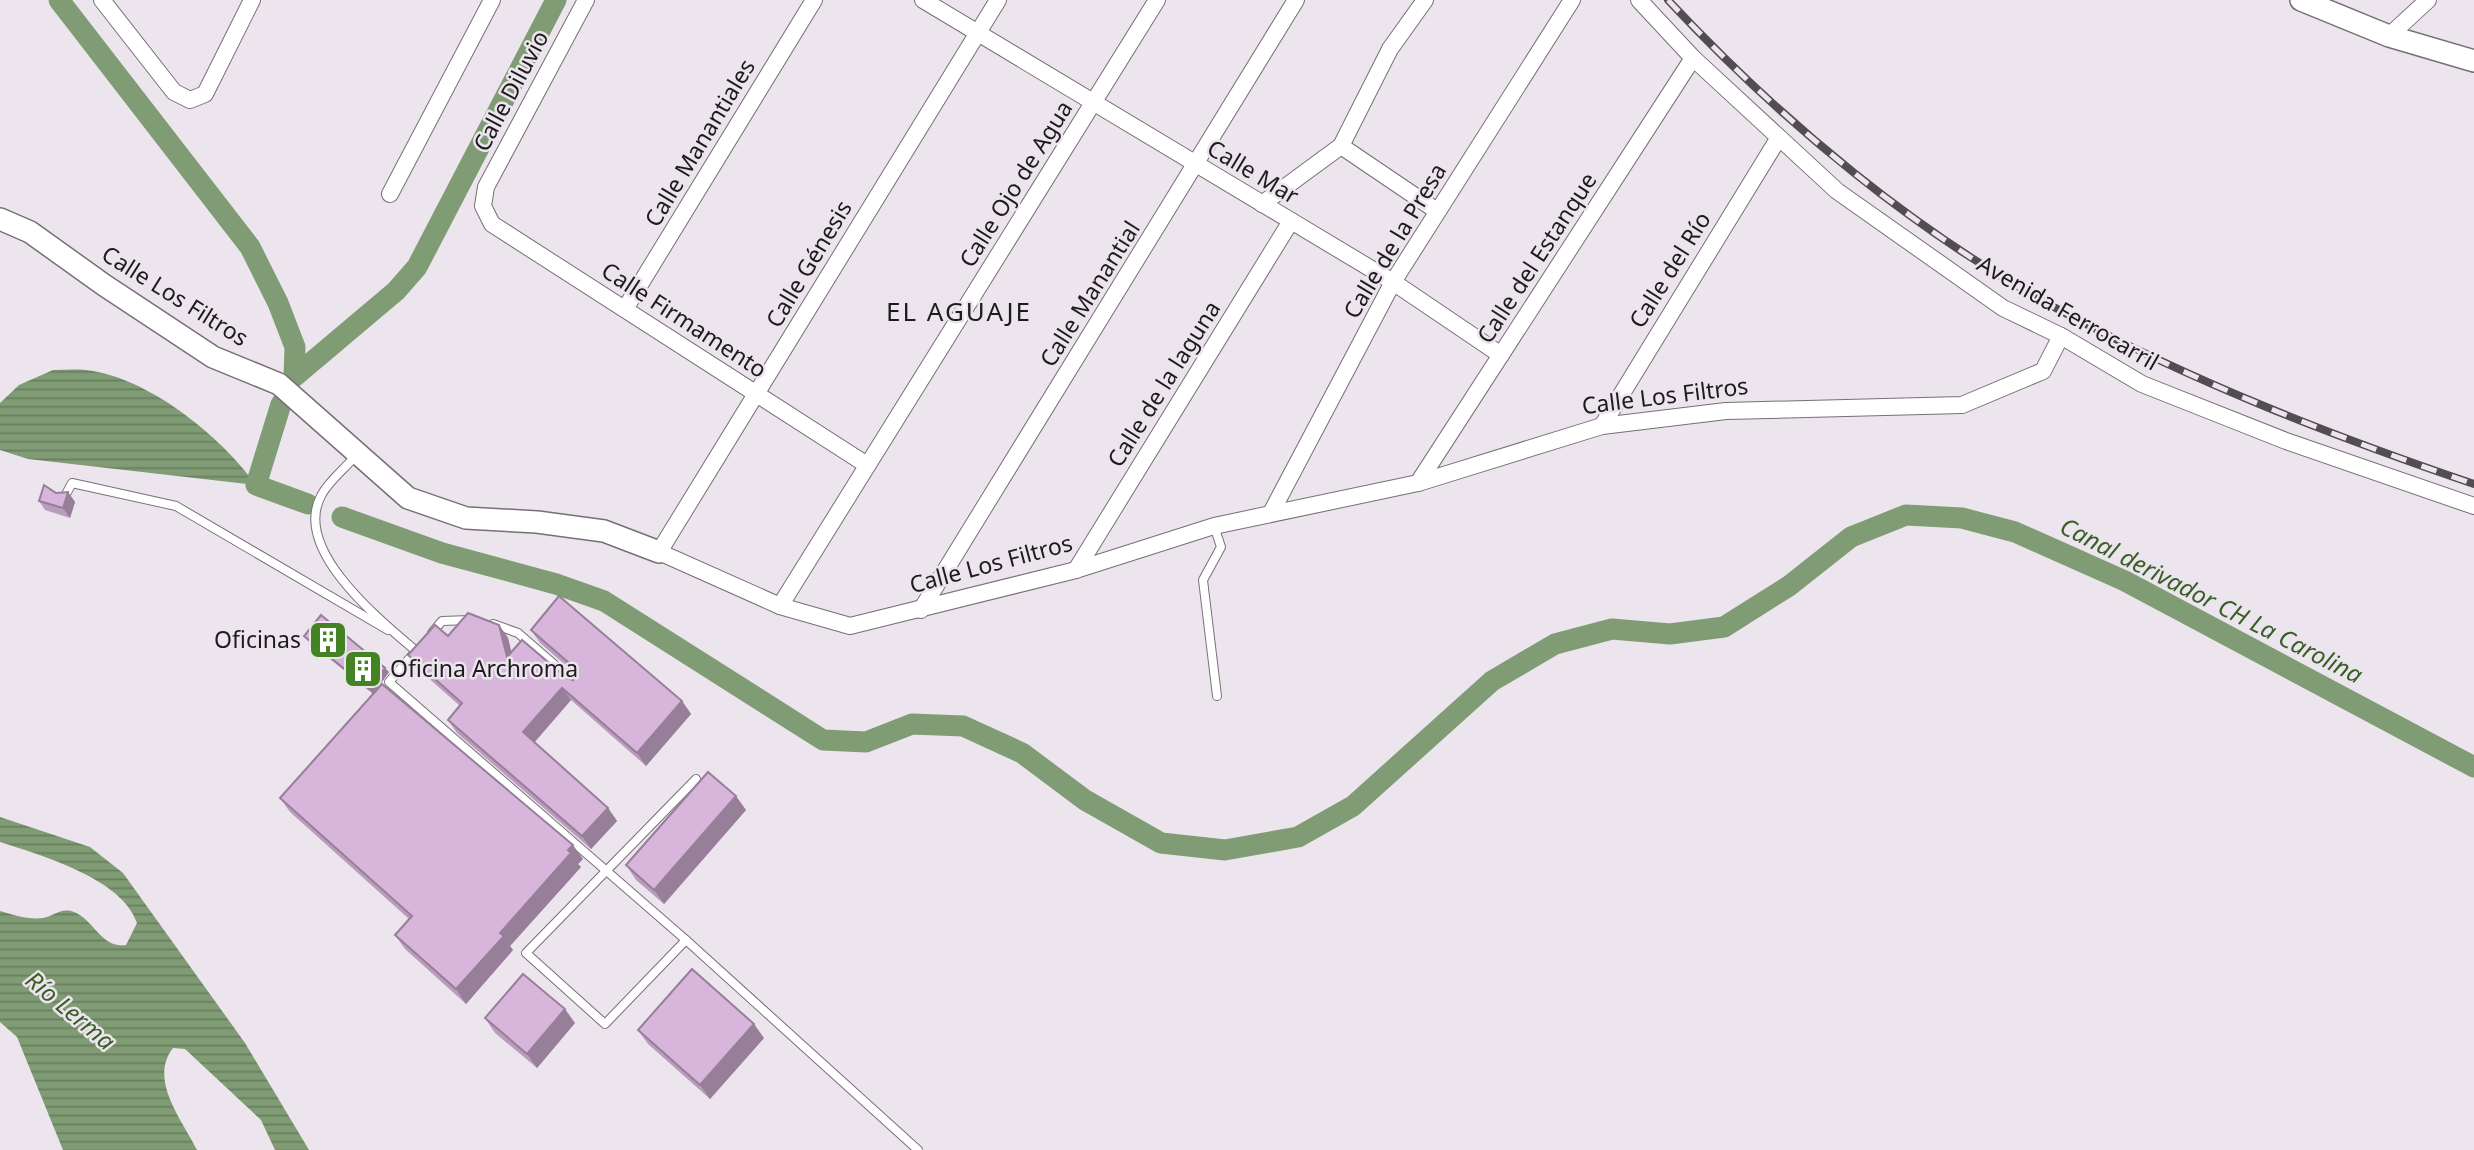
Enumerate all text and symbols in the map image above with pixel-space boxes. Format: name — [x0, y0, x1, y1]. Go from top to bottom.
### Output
street label: Calle Diluvio — [465, 24, 555, 157]
street label: Calle Manantiales — [636, 53, 762, 232]
street label: Calle Ojo de Agua — [951, 94, 1079, 273]
street label: Calle Mar — [1202, 131, 1306, 211]
street label: Calle de la Presa — [1335, 157, 1453, 324]
street label: Calle del Estanque — [1469, 166, 1603, 349]
street label: Calle Génesis — [758, 194, 859, 333]
street label: Calle del Río — [1621, 205, 1718, 334]
street label: Calle Manantial — [1031, 214, 1147, 373]
street label: Calle Los Filtros — [96, 237, 255, 353]
street label: Avenida Ferrocarril — [1972, 247, 2165, 377]
street label: Calle Firmamento — [596, 254, 773, 385]
district label: EL AGUAJE — [886, 293, 1032, 329]
street label: Calle de la laguna — [1099, 294, 1227, 473]
street label: Calle Los Filtros — [1580, 369, 1750, 421]
water label: Canal derivador CH La Carolina — [2055, 509, 2369, 691]
street label: Calle Los Filtros — [906, 526, 1076, 600]
building icon: Oficinas — [307, 619, 349, 661]
place label: Oficinas — [214, 623, 301, 655]
building icon: Oficina Archroma — [342, 648, 384, 690]
place label: Oficina Archroma — [390, 652, 578, 684]
water label: Río Lerma — [19, 963, 123, 1057]

